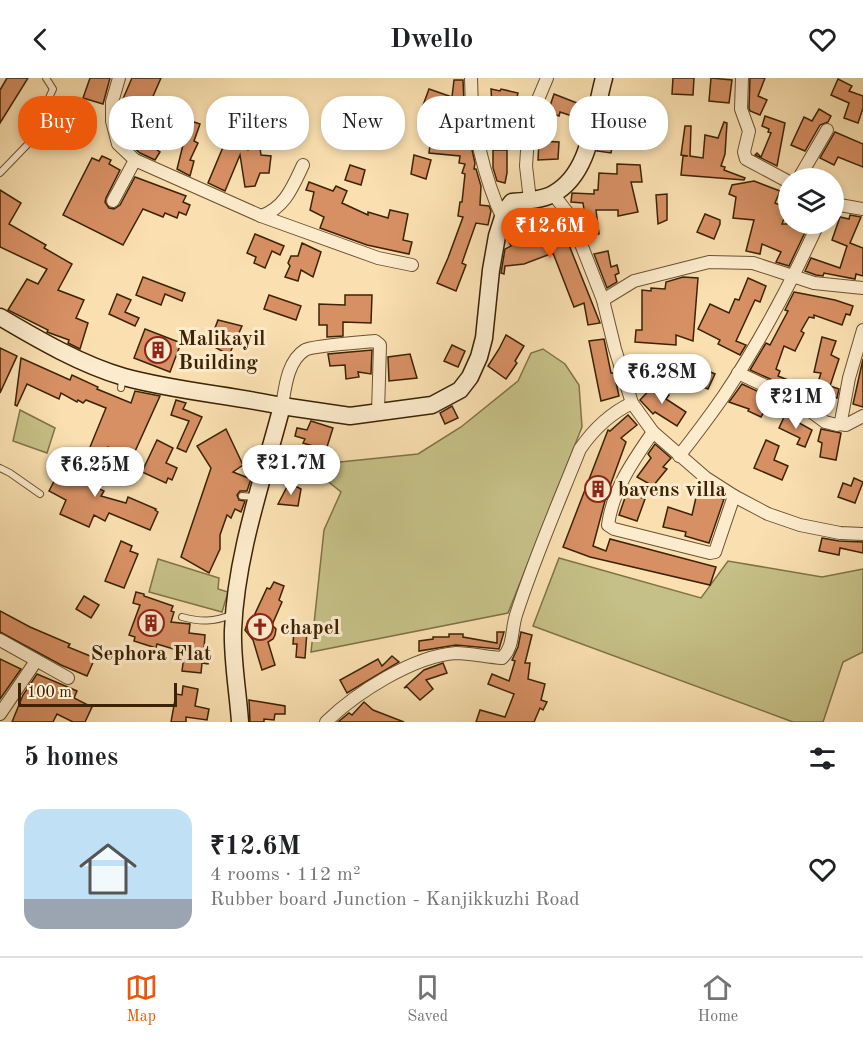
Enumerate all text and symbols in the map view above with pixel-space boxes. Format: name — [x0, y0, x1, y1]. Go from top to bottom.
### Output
icon: back — [24, 23, 57, 56]
icon: heart — [806, 23, 839, 56]
text: Dwello — [390, 26, 473, 53]
chip: Buy — [18, 96, 97, 150]
chip: Rent — [109, 96, 194, 150]
chip: Filters — [206, 96, 309, 150]
chip: New — [321, 96, 405, 150]
chip: Apartment — [417, 96, 557, 150]
chip: House — [569, 96, 668, 150]
map controls — [778, 168, 844, 234]
button: layers — [778, 168, 844, 234]
pin: ₹12.6M — [501, 208, 599, 259]
text: ₹12.6M — [515, 217, 585, 237]
place label: Malikayil Building — [178, 329, 266, 374]
building icon: Malikayil Building — [143, 335, 173, 365]
pin: ₹6.28M — [613, 354, 711, 405]
text: ₹6.28M — [627, 363, 697, 383]
pin: ₹21M — [760, 379, 832, 430]
text: ₹21M — [770, 388, 822, 408]
pin: ₹21.7M — [242, 445, 340, 496]
pin: ₹6.25M — [46, 447, 144, 498]
text: ₹21.7M — [256, 454, 326, 474]
text: ₹6.25M — [60, 456, 130, 476]
building icon: bavens villa — [583, 474, 613, 504]
place label: bavens villa — [618, 480, 726, 501]
building icon: Sephora Flat — [136, 608, 166, 638]
church icon: chapel — [245, 612, 275, 642]
place label: chapel — [280, 618, 340, 639]
place label: Sephora Flat — [90, 644, 212, 665]
scale bar — [18, 680, 177, 708]
text: 100 m — [27, 685, 72, 701]
icon: filters — [806, 742, 839, 775]
text: 5 homes — [24, 745, 118, 771]
icon: home — [72, 833, 144, 905]
text: ₹12.6M — [210, 834, 301, 860]
icon: heart — [806, 853, 839, 886]
text: 4 rooms · 112 m² — [210, 865, 360, 885]
text: Rubber board Junction - Kanjikkuzhi Road — [210, 890, 580, 910]
tab: Map — [125, 971, 158, 1027]
tab: Saved — [407, 971, 448, 1027]
tab: Home — [698, 971, 738, 1027]

